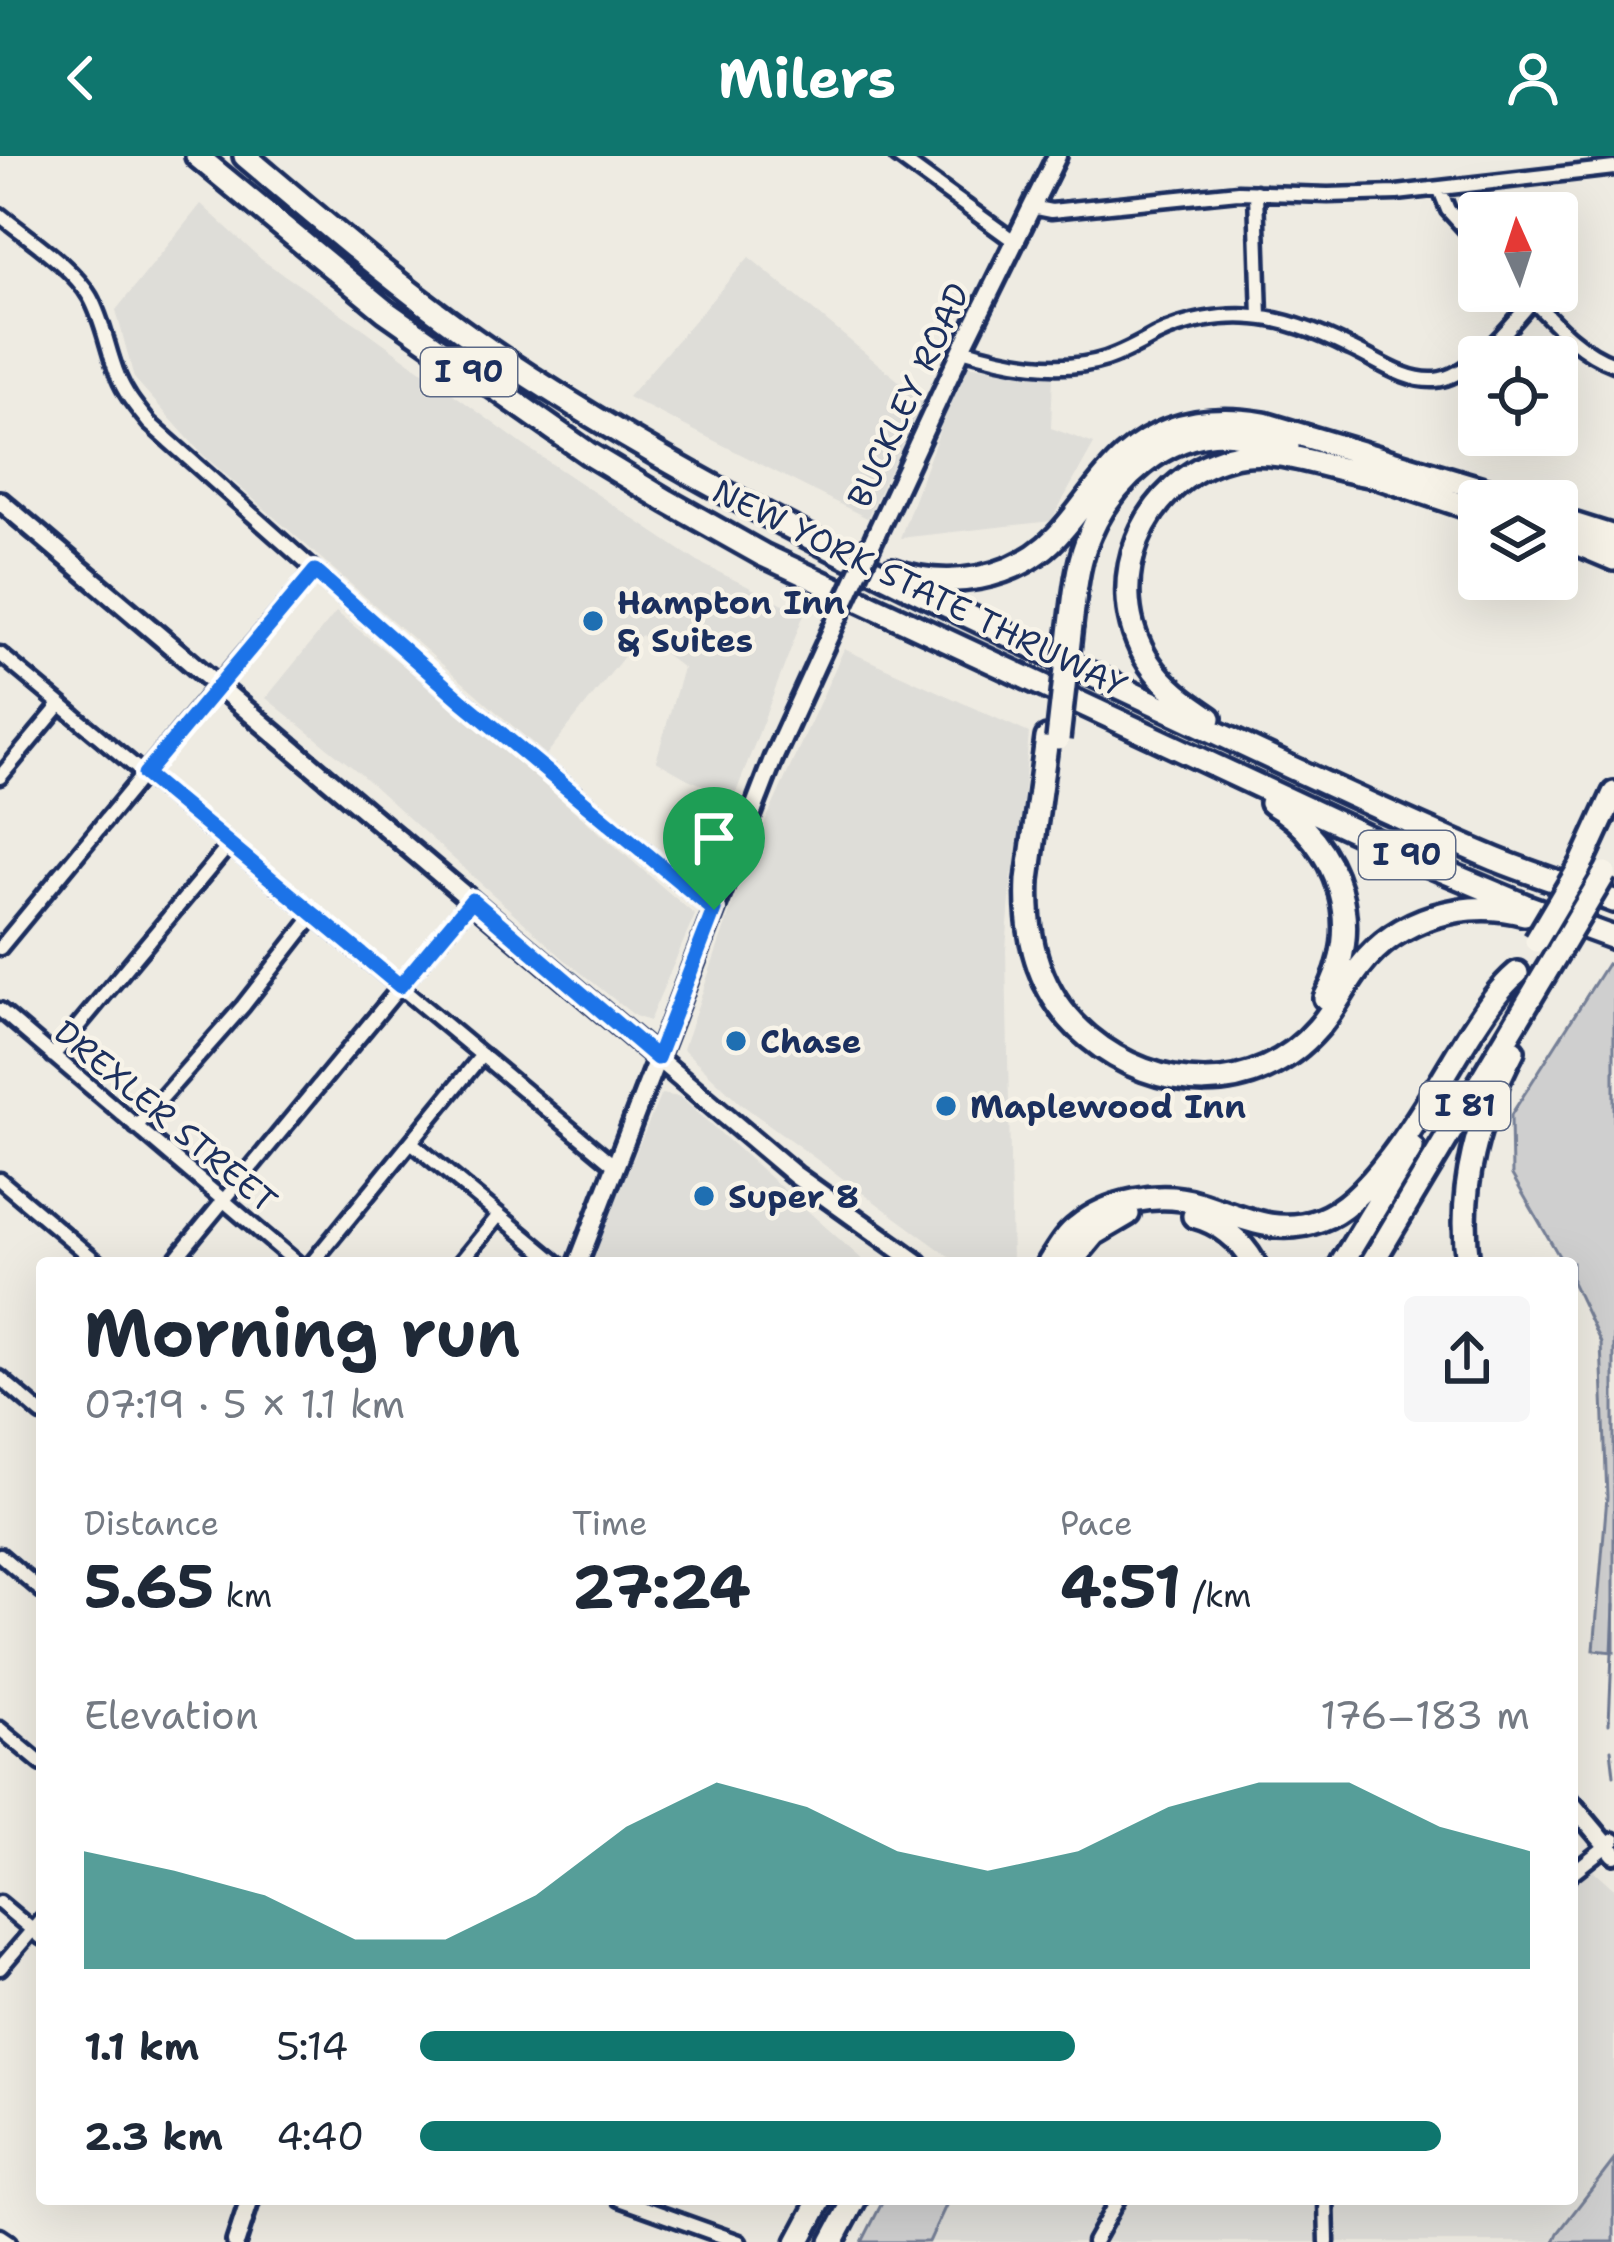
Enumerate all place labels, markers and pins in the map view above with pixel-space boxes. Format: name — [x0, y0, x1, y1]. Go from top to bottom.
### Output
place label: Hampton Inn & Suites — [617, 580, 845, 663]
marker: Hampton Inn & Suites — [580, 608, 606, 634]
pin — [663, 787, 765, 910]
place label: Chase — [760, 1019, 862, 1064]
marker: Chase — [723, 1028, 749, 1054]
place label: Maplewood Inn — [970, 1084, 1246, 1129]
marker: Maplewood Inn — [933, 1093, 959, 1119]
place label: Super 8 — [728, 1174, 859, 1219]
marker: Super 8 — [691, 1183, 717, 1209]

